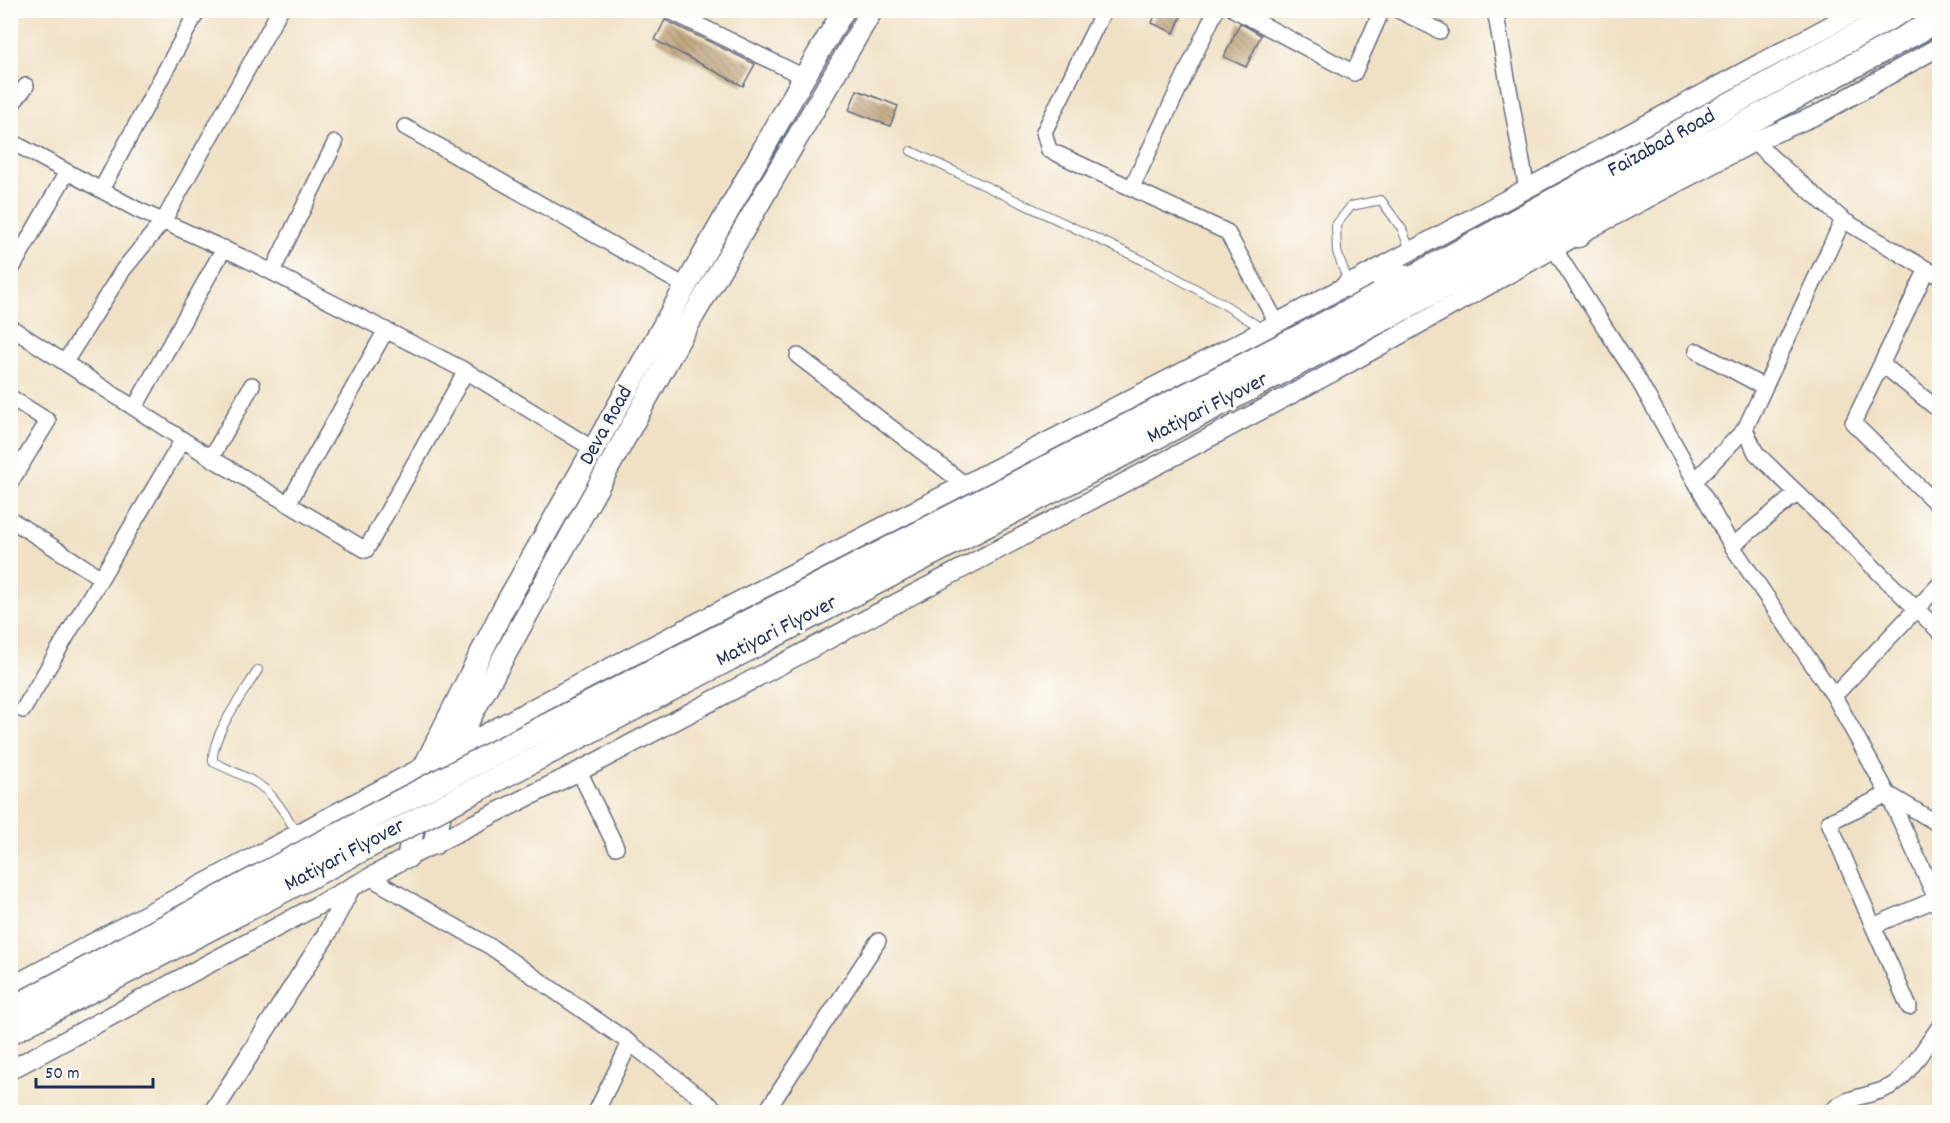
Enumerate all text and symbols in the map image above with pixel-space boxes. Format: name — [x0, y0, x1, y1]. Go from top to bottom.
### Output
street label: Faizabad Road — [1602, 102, 1722, 186]
street label: Matiyari Flyover — [1142, 365, 1275, 453]
street label: Deva Road — [572, 381, 642, 471]
street label: Matiyari Flyover — [711, 588, 844, 676]
street label: Matiyari Flyover — [279, 811, 412, 901]
scale bar — [36, 1051, 153, 1089]
text: 50 m — [45, 1062, 80, 1087]

